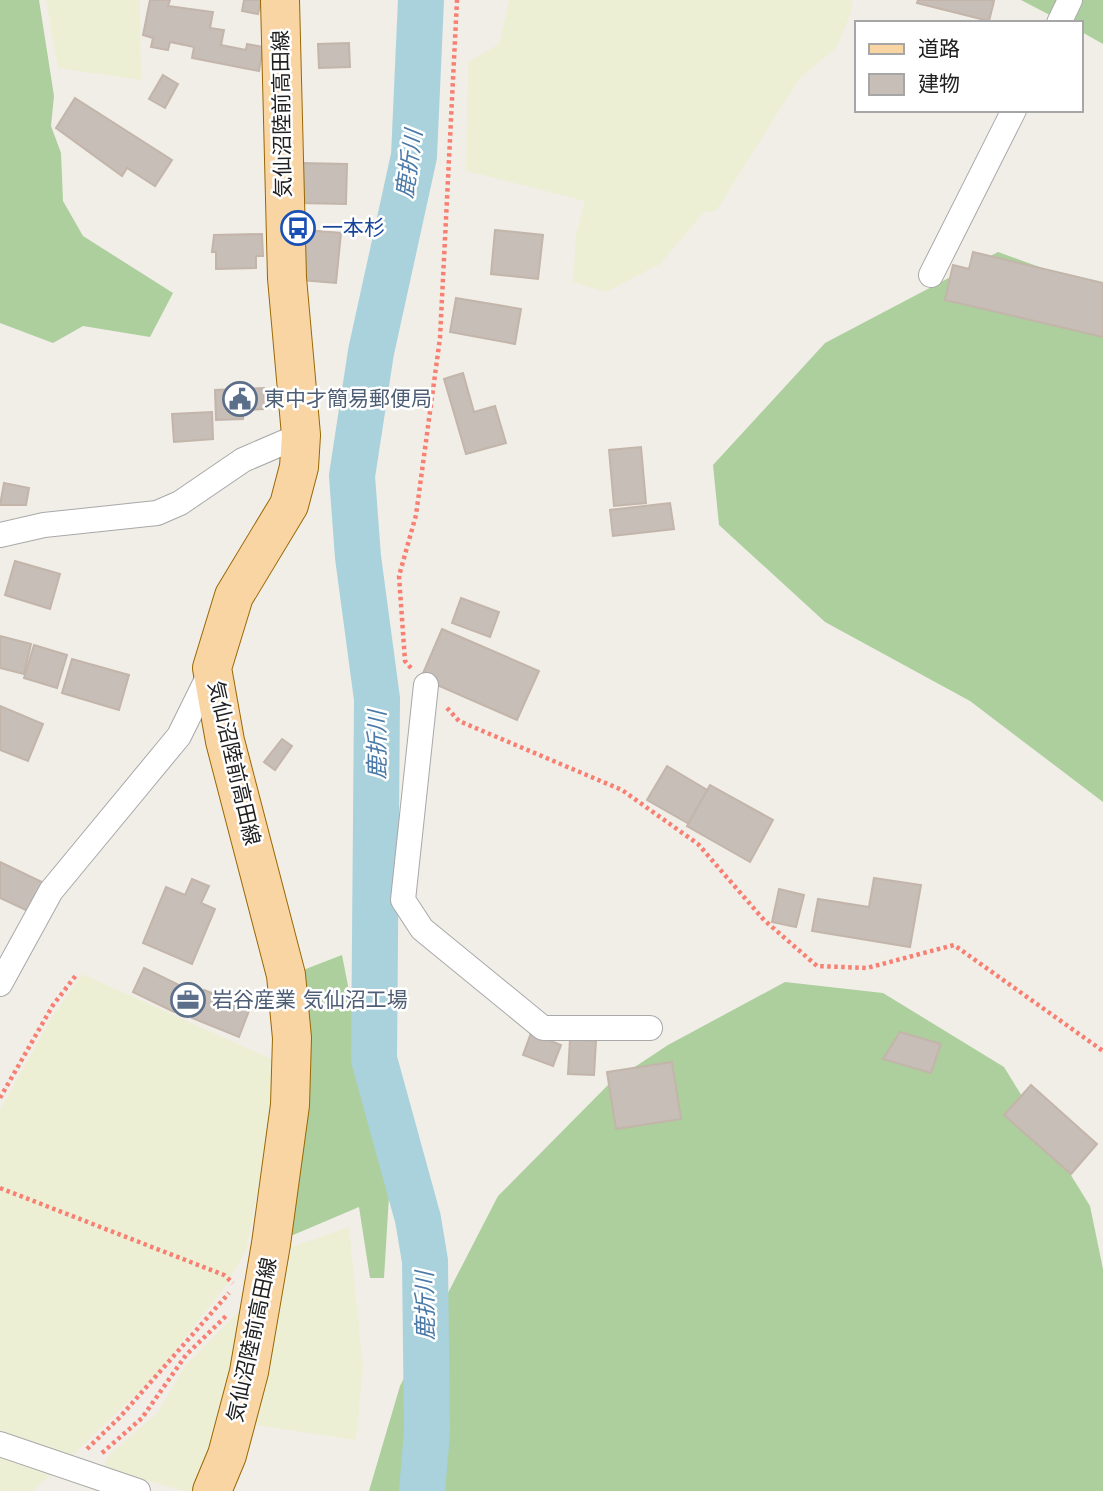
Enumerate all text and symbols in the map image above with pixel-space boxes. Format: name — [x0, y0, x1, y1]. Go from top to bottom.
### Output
legend — [855, 21, 1082, 112]
street label: 気仙沼陸前高田線 — [269, 30, 295, 198]
text: 道路 — [918, 37, 960, 61]
text: 建物 — [918, 72, 960, 96]
water label: 鹿折川 — [391, 125, 427, 200]
bus stop icon: 一本杉 — [279, 209, 317, 247]
place label: 一本杉 — [322, 216, 385, 240]
public building icon: 東中才簡易郵便局 — [221, 380, 259, 418]
place label: 東中才簡易郵便局 — [264, 387, 432, 411]
street label: 気仙沼陸前高田線 — [203, 678, 265, 848]
water label: 鹿折川 — [364, 708, 390, 780]
office icon: 岩谷産業 気仙沼工場 — [169, 981, 207, 1019]
place label: 岩谷産業 気仙沼工場 — [212, 988, 408, 1012]
street label: 気仙沼陸前高田線 — [223, 1255, 281, 1425]
water label: 鹿折川 — [411, 1268, 439, 1341]

